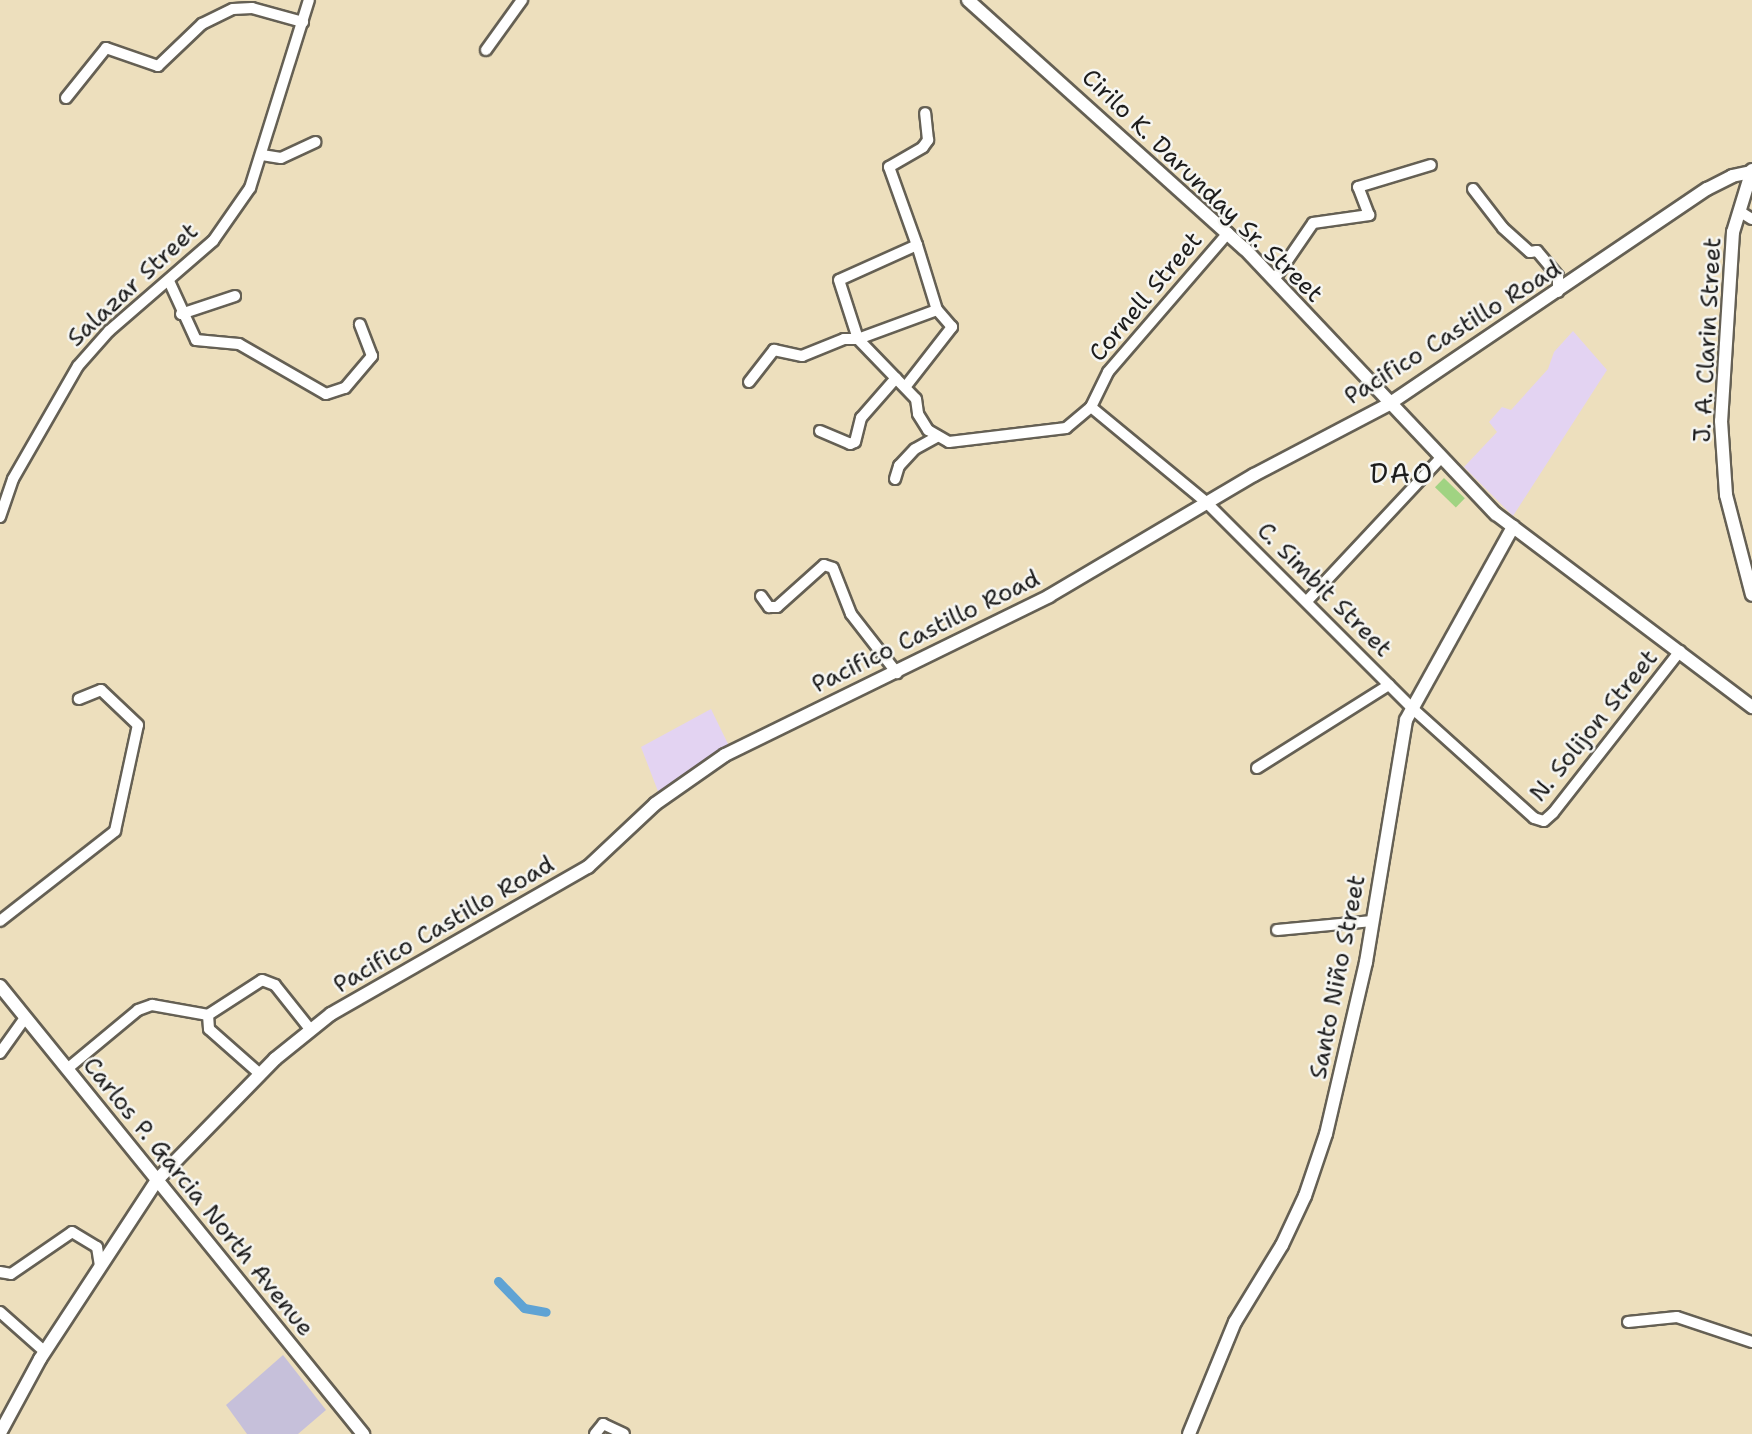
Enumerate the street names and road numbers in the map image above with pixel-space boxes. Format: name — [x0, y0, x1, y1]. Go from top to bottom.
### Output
street label: Cirilo K. Darunday Sr. Street — [1076, 63, 1328, 309]
street label: Salazar Street — [62, 217, 204, 353]
street label: Cornell Street — [1084, 226, 1208, 368]
street label: J. A. Clarin Street — [1688, 237, 1728, 443]
street label: Pacifico Castillo Road — [1339, 255, 1567, 411]
street label: C. Simbit Street — [1251, 517, 1397, 663]
street label: Pacifico Castillo Road — [807, 564, 1045, 700]
street label: N. Solijon Street — [1524, 644, 1664, 808]
street label: Pacifico Castillo Road — [329, 850, 559, 1000]
street label: Santo Niño Street — [1304, 872, 1372, 1082]
street label: Carlos P. Garcia North Avenue — [76, 1052, 320, 1342]

